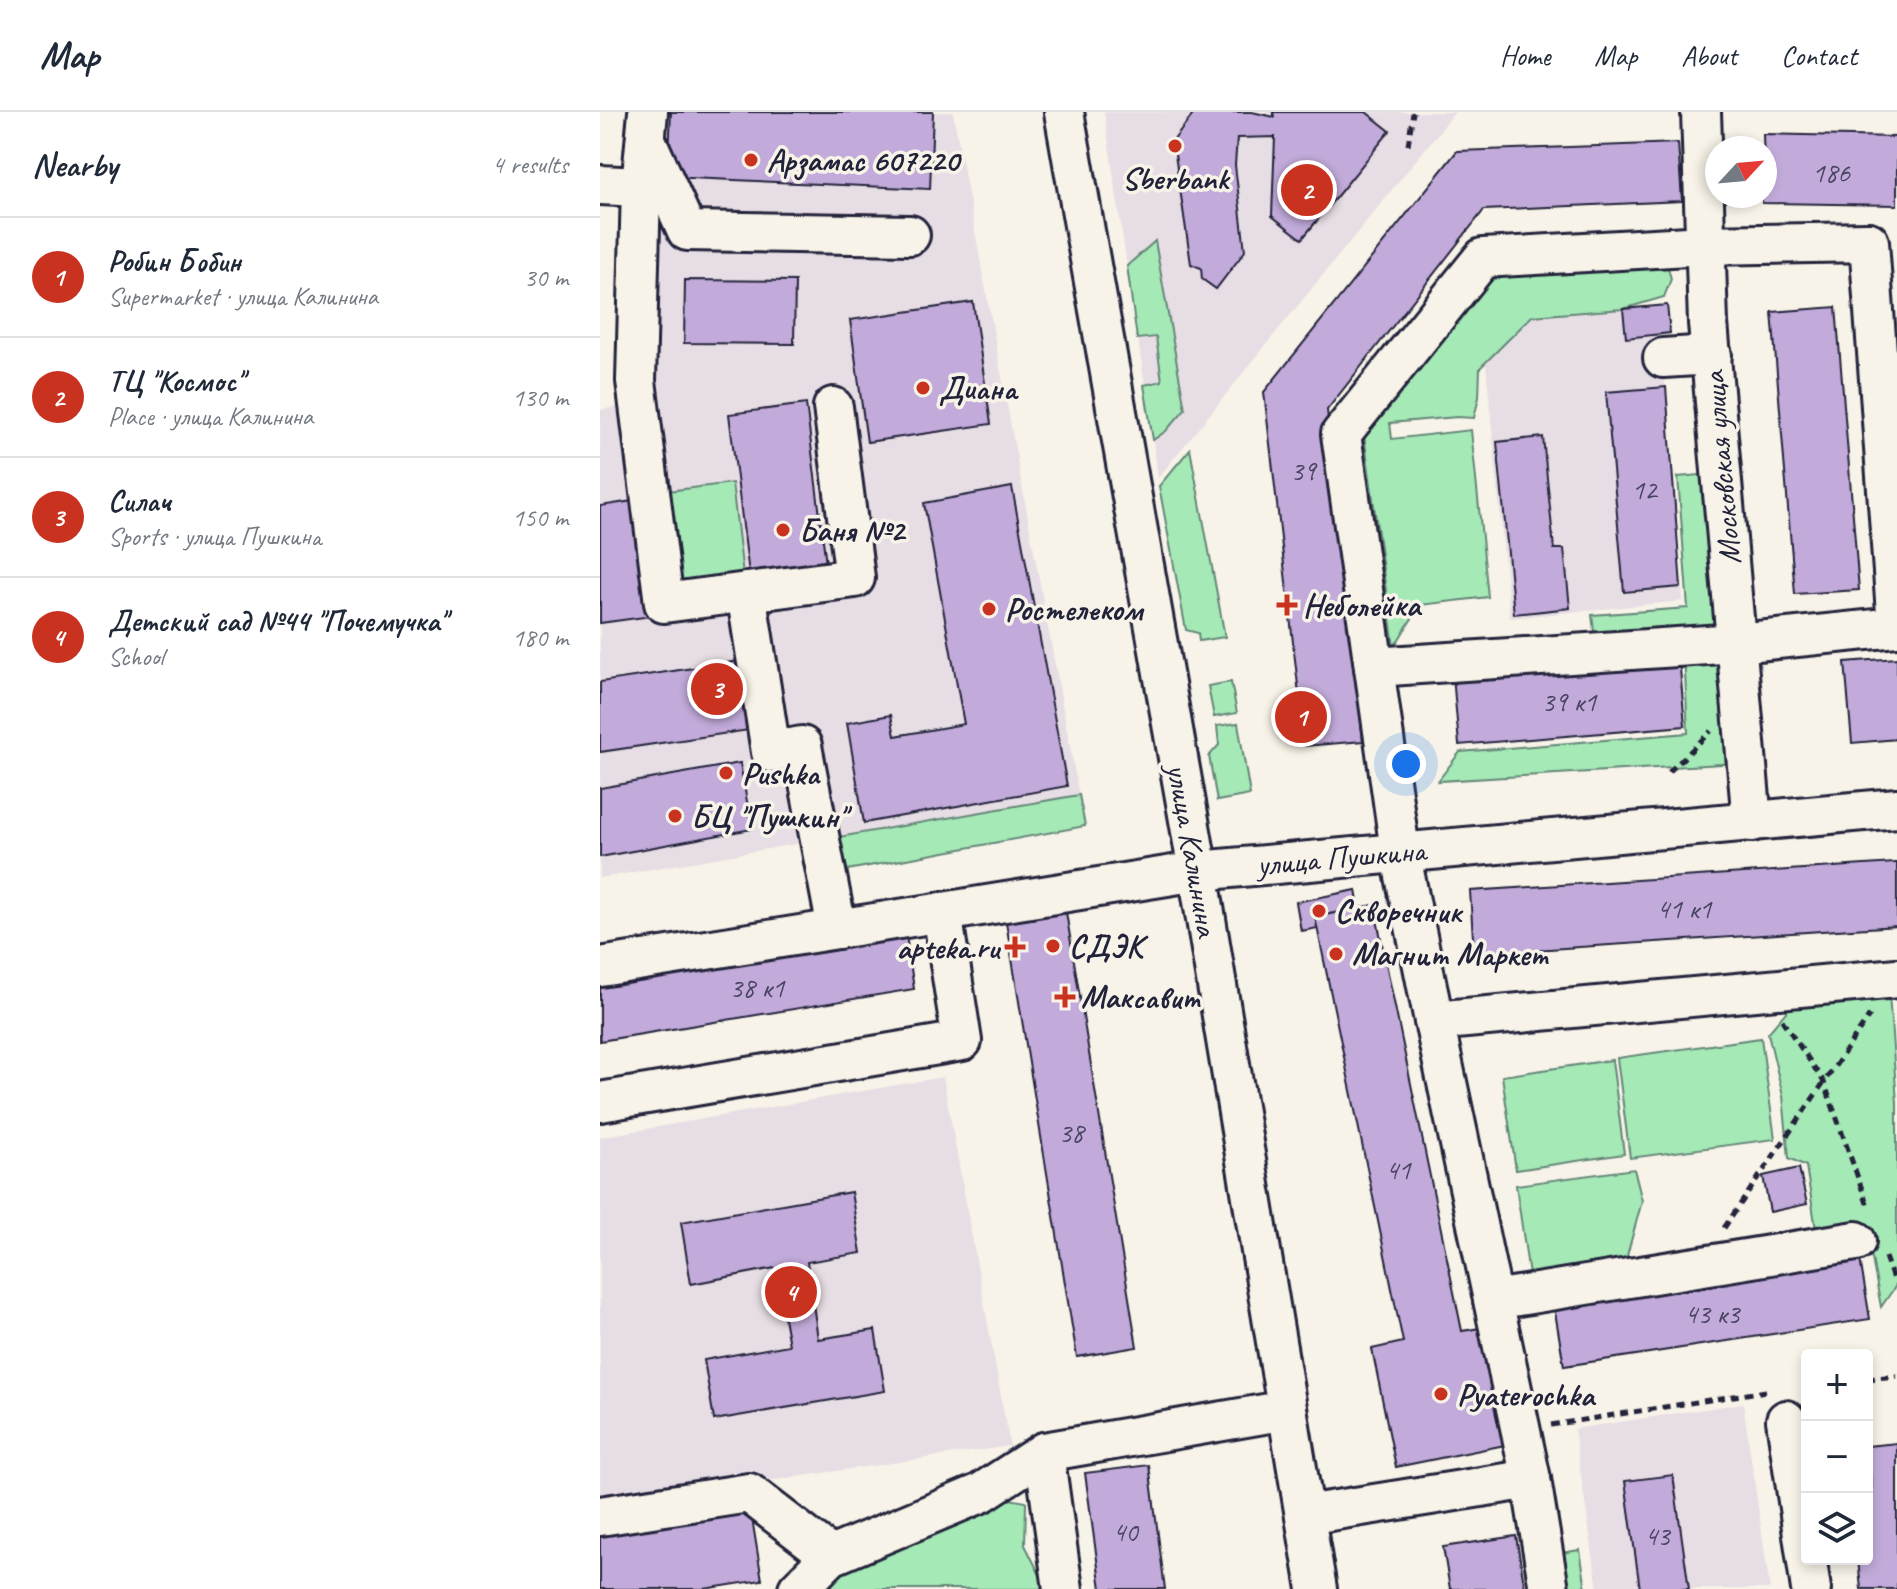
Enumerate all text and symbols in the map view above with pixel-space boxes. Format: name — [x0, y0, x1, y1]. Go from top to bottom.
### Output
text: Map — [40, 32, 99, 79]
text: Home — [1500, 38, 1550, 73]
text: Map — [1594, 38, 1637, 73]
text: About — [1681, 38, 1737, 73]
text: Contact — [1781, 38, 1857, 73]
north arrow — [1705, 136, 1777, 208]
marker: Sberbank — [1166, 137, 1184, 155]
place label: Арзамас 607220 — [767, 140, 963, 181]
text: Nearby — [32, 143, 118, 186]
text: 4 results — [492, 148, 568, 181]
marker: Арзамас 607220 — [742, 151, 760, 169]
house number: 186 — [1812, 155, 1851, 190]
place label: Sberbank — [1122, 158, 1231, 199]
pin: 2 — [1281, 160, 1333, 220]
text: Робин Бобин — [108, 242, 241, 280]
text: 1 — [52, 261, 64, 294]
text: 30 m — [524, 261, 568, 294]
text: Supermarket · улица Калинина — [108, 280, 378, 313]
text: ТЦ "Космос" — [108, 362, 243, 400]
place label: Диана — [939, 368, 1020, 409]
street label: Московская улица — [1692, 368, 1750, 566]
marker: Диана — [914, 379, 932, 397]
text: 2 — [52, 381, 64, 414]
text: 130 m — [512, 381, 568, 414]
text: Place · улица Калинина — [108, 400, 313, 433]
house number: 39 — [1290, 453, 1318, 488]
house number: 12 — [1631, 472, 1659, 507]
text: Силач — [108, 482, 171, 520]
text: 3 — [52, 501, 64, 534]
text: 150 m — [512, 501, 568, 534]
place label: Баня №2 — [799, 510, 907, 551]
text: Sports · улица Пушкина — [108, 520, 321, 553]
marker: Баня №2 — [774, 521, 792, 539]
place label: Неболейка — [1303, 585, 1423, 626]
place label: Ростелеком — [1005, 589, 1145, 630]
marker: Неболейка — [1278, 596, 1296, 614]
marker: Ростелеком — [980, 600, 998, 618]
text: Детский сад №44 "Почемучка" — [108, 602, 446, 640]
text: 4 — [52, 621, 64, 654]
text: 180 m — [512, 621, 568, 654]
text: School — [108, 640, 164, 673]
pin: 3 — [691, 659, 743, 719]
house number: 39 к1 — [1542, 684, 1598, 719]
pin: 1 — [1275, 687, 1327, 747]
your location — [1386, 744, 1426, 784]
place label: Pushka — [742, 753, 822, 794]
street label: улица Калинина — [1157, 759, 1228, 942]
marker: Pushka — [717, 764, 735, 782]
place label: БЦ "Пушкин" — [691, 796, 853, 837]
marker: БЦ "Пушкин" — [666, 807, 684, 825]
street label: улица Пушкина — [1253, 829, 1430, 885]
place label: Скворечник — [1335, 891, 1463, 932]
house number: 41 к1 — [1657, 891, 1713, 926]
marker: Скворечник — [1310, 902, 1328, 920]
place label: СДЭК — [1069, 926, 1149, 967]
place label: apteka.ru — [896, 927, 1001, 968]
place label: Магнит Маркет — [1352, 934, 1549, 975]
marker: СДЭК — [1044, 937, 1062, 955]
marker: apteka.ru — [1006, 938, 1024, 956]
marker: Магнит Маркет — [1327, 945, 1345, 963]
house number: 38 к1 — [730, 970, 786, 1005]
place label: Максавит — [1081, 977, 1201, 1018]
marker: Максавит — [1056, 988, 1074, 1006]
house number: 38 — [1058, 1115, 1086, 1150]
house number: 41 — [1385, 1152, 1412, 1187]
pin: 4 — [765, 1262, 817, 1322]
house number: 43 к3 — [1685, 1296, 1742, 1331]
map controls — [1801, 1349, 1873, 1565]
button: + — [1801, 1349, 1873, 1421]
place label: Pyaterochka — [1457, 1374, 1597, 1415]
marker: Pyaterochka — [1432, 1385, 1450, 1403]
button: − — [1801, 1421, 1873, 1493]
button: layers — [1801, 1493, 1873, 1565]
house number: 40 — [1112, 1514, 1140, 1549]
house number: 43 — [1644, 1518, 1672, 1553]

